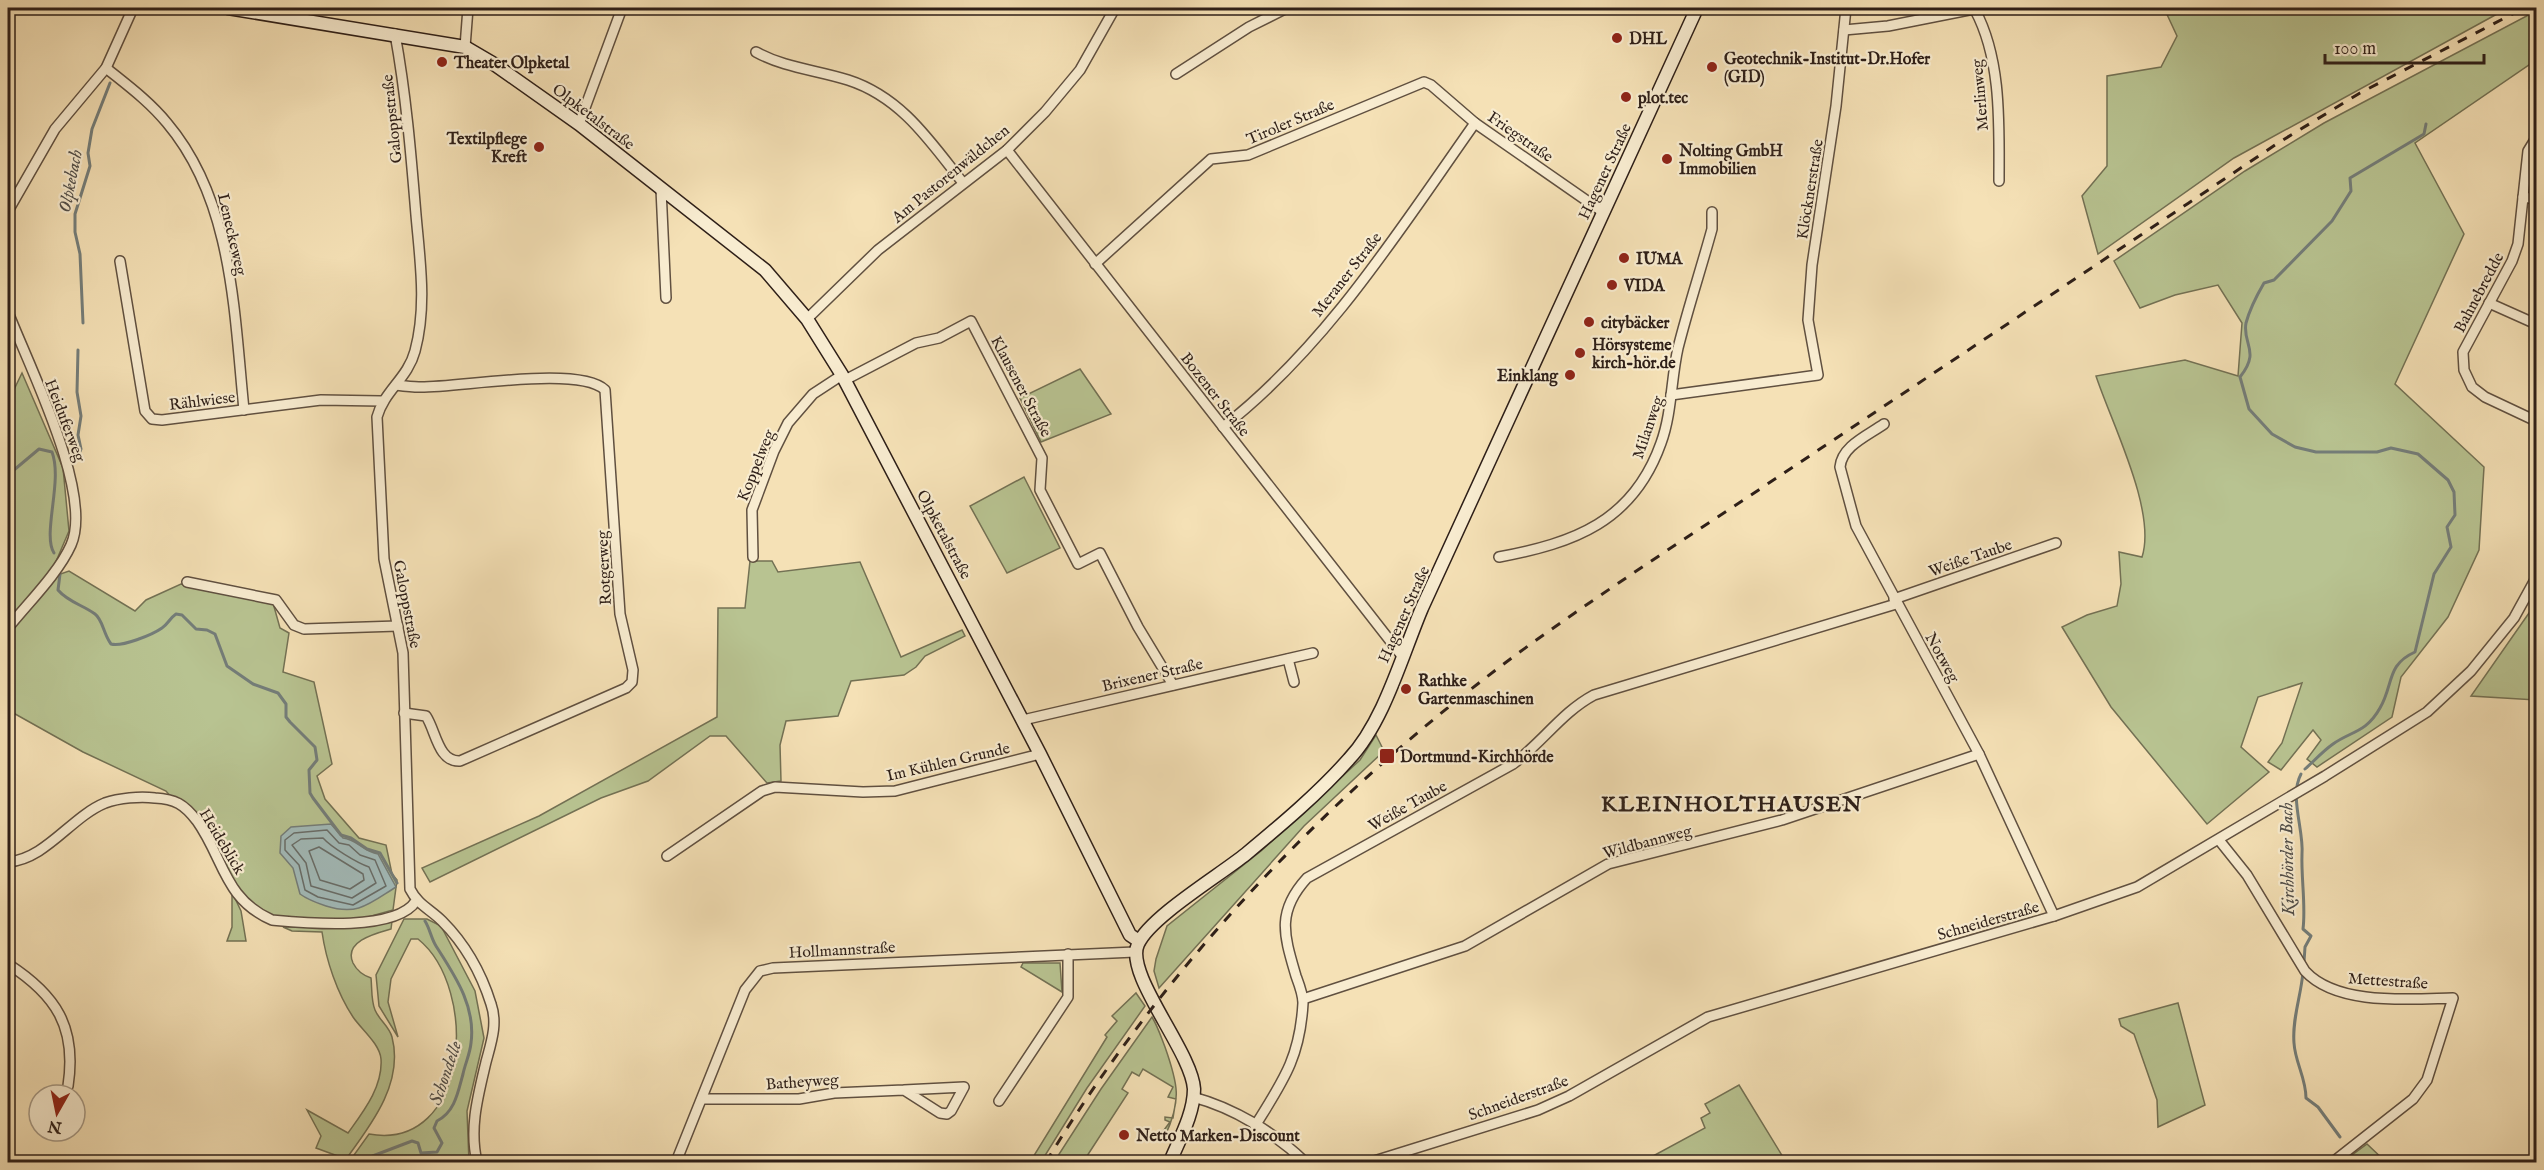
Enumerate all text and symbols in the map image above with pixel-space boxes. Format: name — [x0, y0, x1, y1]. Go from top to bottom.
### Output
scale bar — [2325, 27, 2484, 65]
place label: DHL — [1629, 30, 1667, 50]
marker: DHL — [1610, 31, 1624, 45]
text: 100 m — [2334, 38, 2376, 61]
place label: Geotechnik-Institut-Dr.Hofer (GID) — [1724, 50, 1930, 88]
place label: Theater Olpketal — [453, 54, 570, 74]
marker: Theater Olpketal — [435, 55, 449, 69]
street label: Merlinweg — [1968, 58, 1994, 131]
marker: Geotechnik-Institut-Dr.Hofer (GID) — [1705, 60, 1719, 74]
street label: Galoppstraße — [378, 73, 408, 164]
street label: Olpketalstraße — [548, 80, 638, 155]
place label: plot.tec — [1637, 89, 1688, 109]
marker: plot.tec — [1619, 90, 1633, 104]
street label: Tiroler Straße — [1244, 95, 1338, 150]
street label: Friegstraße — [1483, 108, 1557, 168]
street label: Hagener Straße — [1575, 120, 1637, 223]
street label: Am Pastorenwäldchen — [888, 121, 1014, 229]
place label: Textilpflege Kreft — [446, 130, 528, 168]
street label: Klöcknerstraße — [1793, 138, 1829, 241]
marker: Textilpflege Kreft — [532, 140, 546, 154]
place label: Nolting GmbH Immobilien — [1678, 142, 1783, 180]
water label: Olpkebach — [54, 148, 89, 215]
marker: Nolting GmbH Immobilien — [1660, 152, 1674, 166]
street label: Leneckeweg — [212, 191, 250, 278]
street label: Meraner Straße — [1308, 229, 1387, 322]
street label: Bahnebredde — [2450, 249, 2509, 336]
place label: IUMA — [1636, 250, 1683, 270]
marker: IUMA — [1617, 251, 1631, 265]
place label: VIDA — [1623, 277, 1666, 297]
marker: VIDA — [1605, 278, 1619, 292]
place label: citybäcker — [1601, 314, 1670, 334]
marker: citybäcker — [1582, 315, 1596, 329]
street label: Klausener Straße — [985, 333, 1055, 441]
place label: Hörsysteme kirch-hör.de — [1591, 336, 1676, 374]
marker: Hörsysteme kirch-hör.de — [1573, 346, 1587, 360]
street label: Bozener Straße — [1175, 349, 1253, 441]
place label: Einklang — [1497, 367, 1559, 387]
marker: Einklang — [1563, 368, 1577, 382]
street label: Heiduferweg — [39, 376, 89, 465]
street label: Rählwiese — [168, 388, 237, 416]
street label: Milanweg — [1629, 393, 1669, 462]
street label: Koppelweg — [733, 427, 780, 504]
street label: Olpketalstraße — [911, 487, 975, 583]
street label: Rotgerweg — [593, 530, 617, 606]
street label: Weiße Taube — [1926, 535, 2015, 582]
street label: Galoppstraße — [388, 559, 424, 650]
street label: Hagener Straße — [1375, 563, 1435, 666]
street label: Notweg — [1919, 630, 1963, 687]
street label: Brixener Straße — [1100, 655, 1205, 697]
place label: Rathke Gartenmaschinen — [1418, 672, 1534, 710]
marker: Rathke Gartenmaschinen — [1399, 682, 1413, 696]
street label: Im Kühlen Grunde — [885, 739, 1012, 787]
marker: Dortmund-Kirchhörde — [1378, 747, 1396, 765]
place label: Dortmund-Kirchhörde — [1400, 748, 1554, 768]
street label: Weiße Taube — [1365, 777, 1451, 837]
district label: KLEINHOLTHAUSEN — [1601, 791, 1863, 819]
water label: Kirchhörder Bach — [2276, 802, 2301, 917]
street label: Heideblick — [194, 805, 249, 879]
street label: Wildbannweg — [1601, 821, 1694, 864]
street label: Schneiderstraße — [1935, 898, 2042, 946]
street label: Hollmannstraße — [788, 938, 896, 964]
street label: Mettestraße — [2347, 969, 2428, 995]
water label: Schondelle — [425, 1038, 468, 1109]
street label: Batheyweg — [765, 1070, 840, 1096]
street label: Schneiderstraße — [1466, 1072, 1571, 1126]
north arrow — [27, 1083, 87, 1143]
text: N — [46, 1115, 64, 1137]
place label: Netto Marken-Discount — [1135, 1127, 1300, 1147]
marker: Netto Marken-Discount — [1117, 1128, 1131, 1142]

